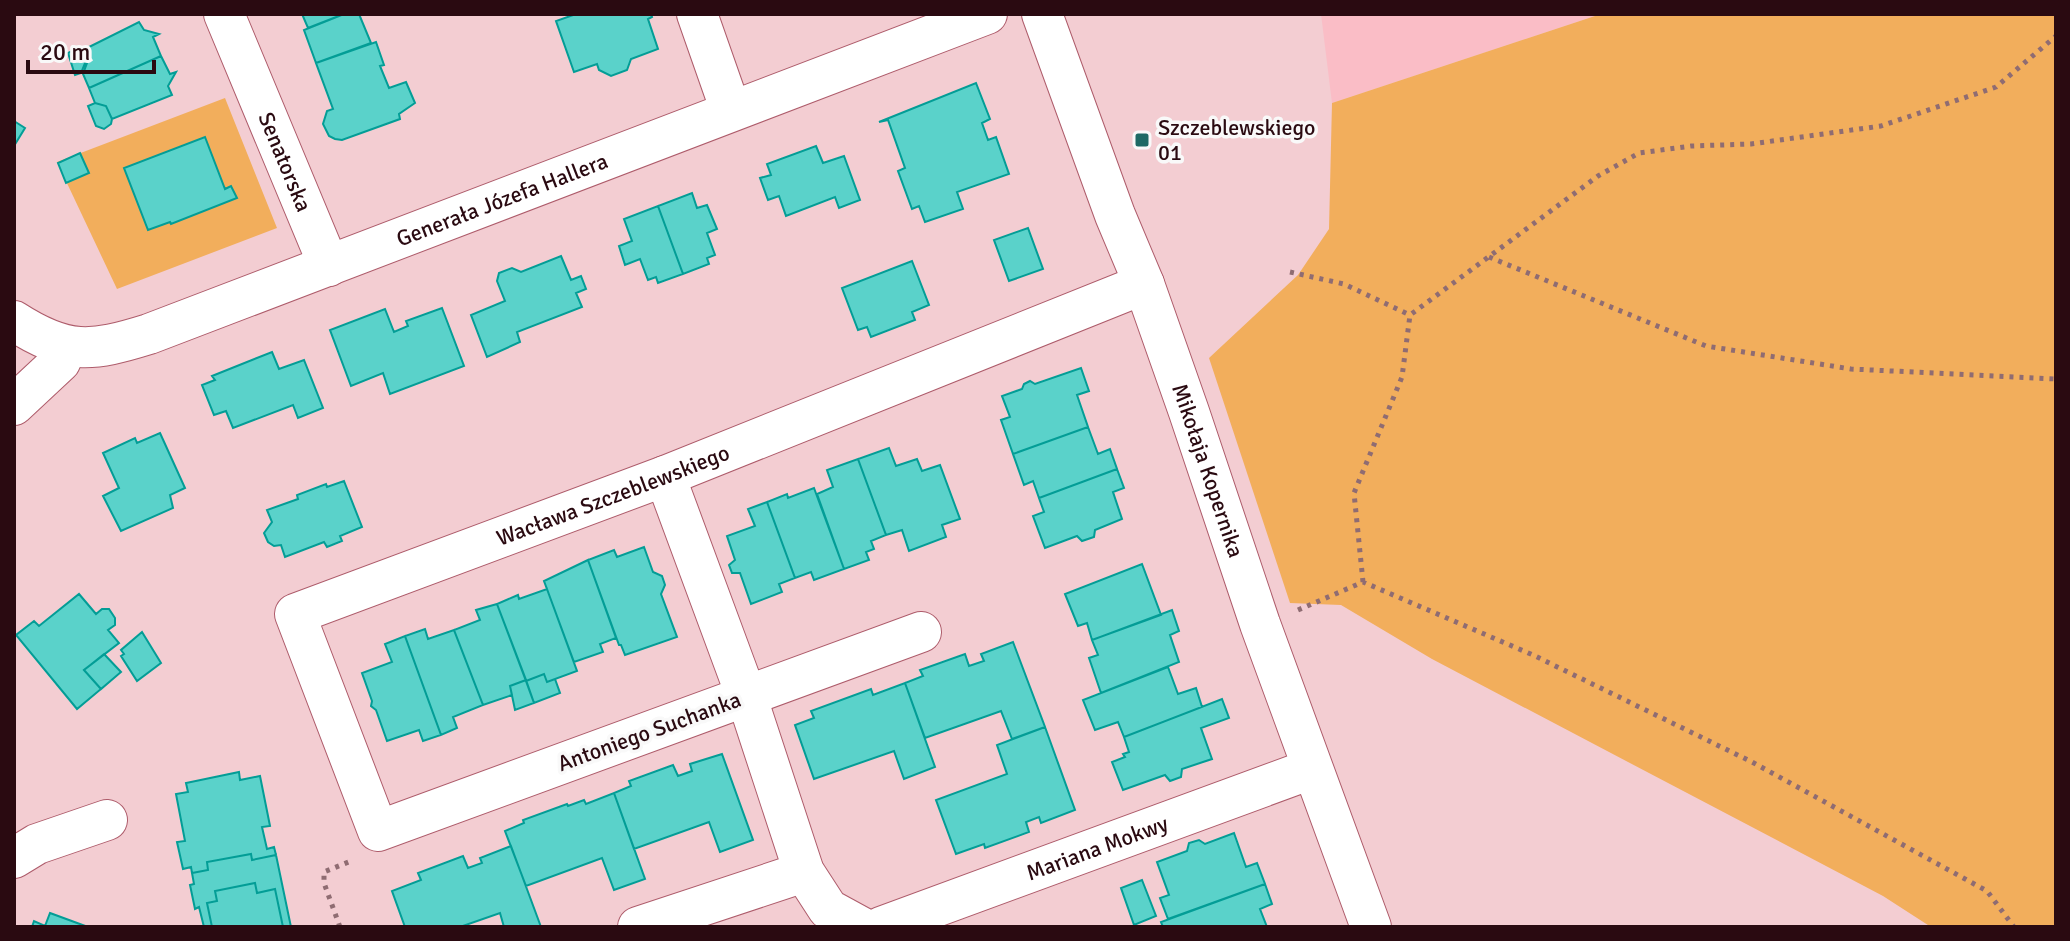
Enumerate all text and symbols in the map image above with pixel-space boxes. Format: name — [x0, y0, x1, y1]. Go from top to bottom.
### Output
scale bar — [28, 24, 154, 74]
text: 20 m — [40, 37, 90, 67]
street label: Senatorska — [252, 108, 318, 216]
place label: Szczeblewskiego 01 — [1158, 114, 1316, 166]
marker: Szczeblewskiego 01 — [1133, 131, 1151, 149]
street label: Generała Józefa Hallera — [393, 147, 612, 252]
street label: Mikołaja Kopernika — [1166, 380, 1250, 561]
street label: Wacława Szczeblewskiego — [493, 439, 733, 552]
street label: Antoniego Suchanka — [554, 686, 745, 777]
street label: Mariana Mokwy — [1022, 810, 1172, 887]

